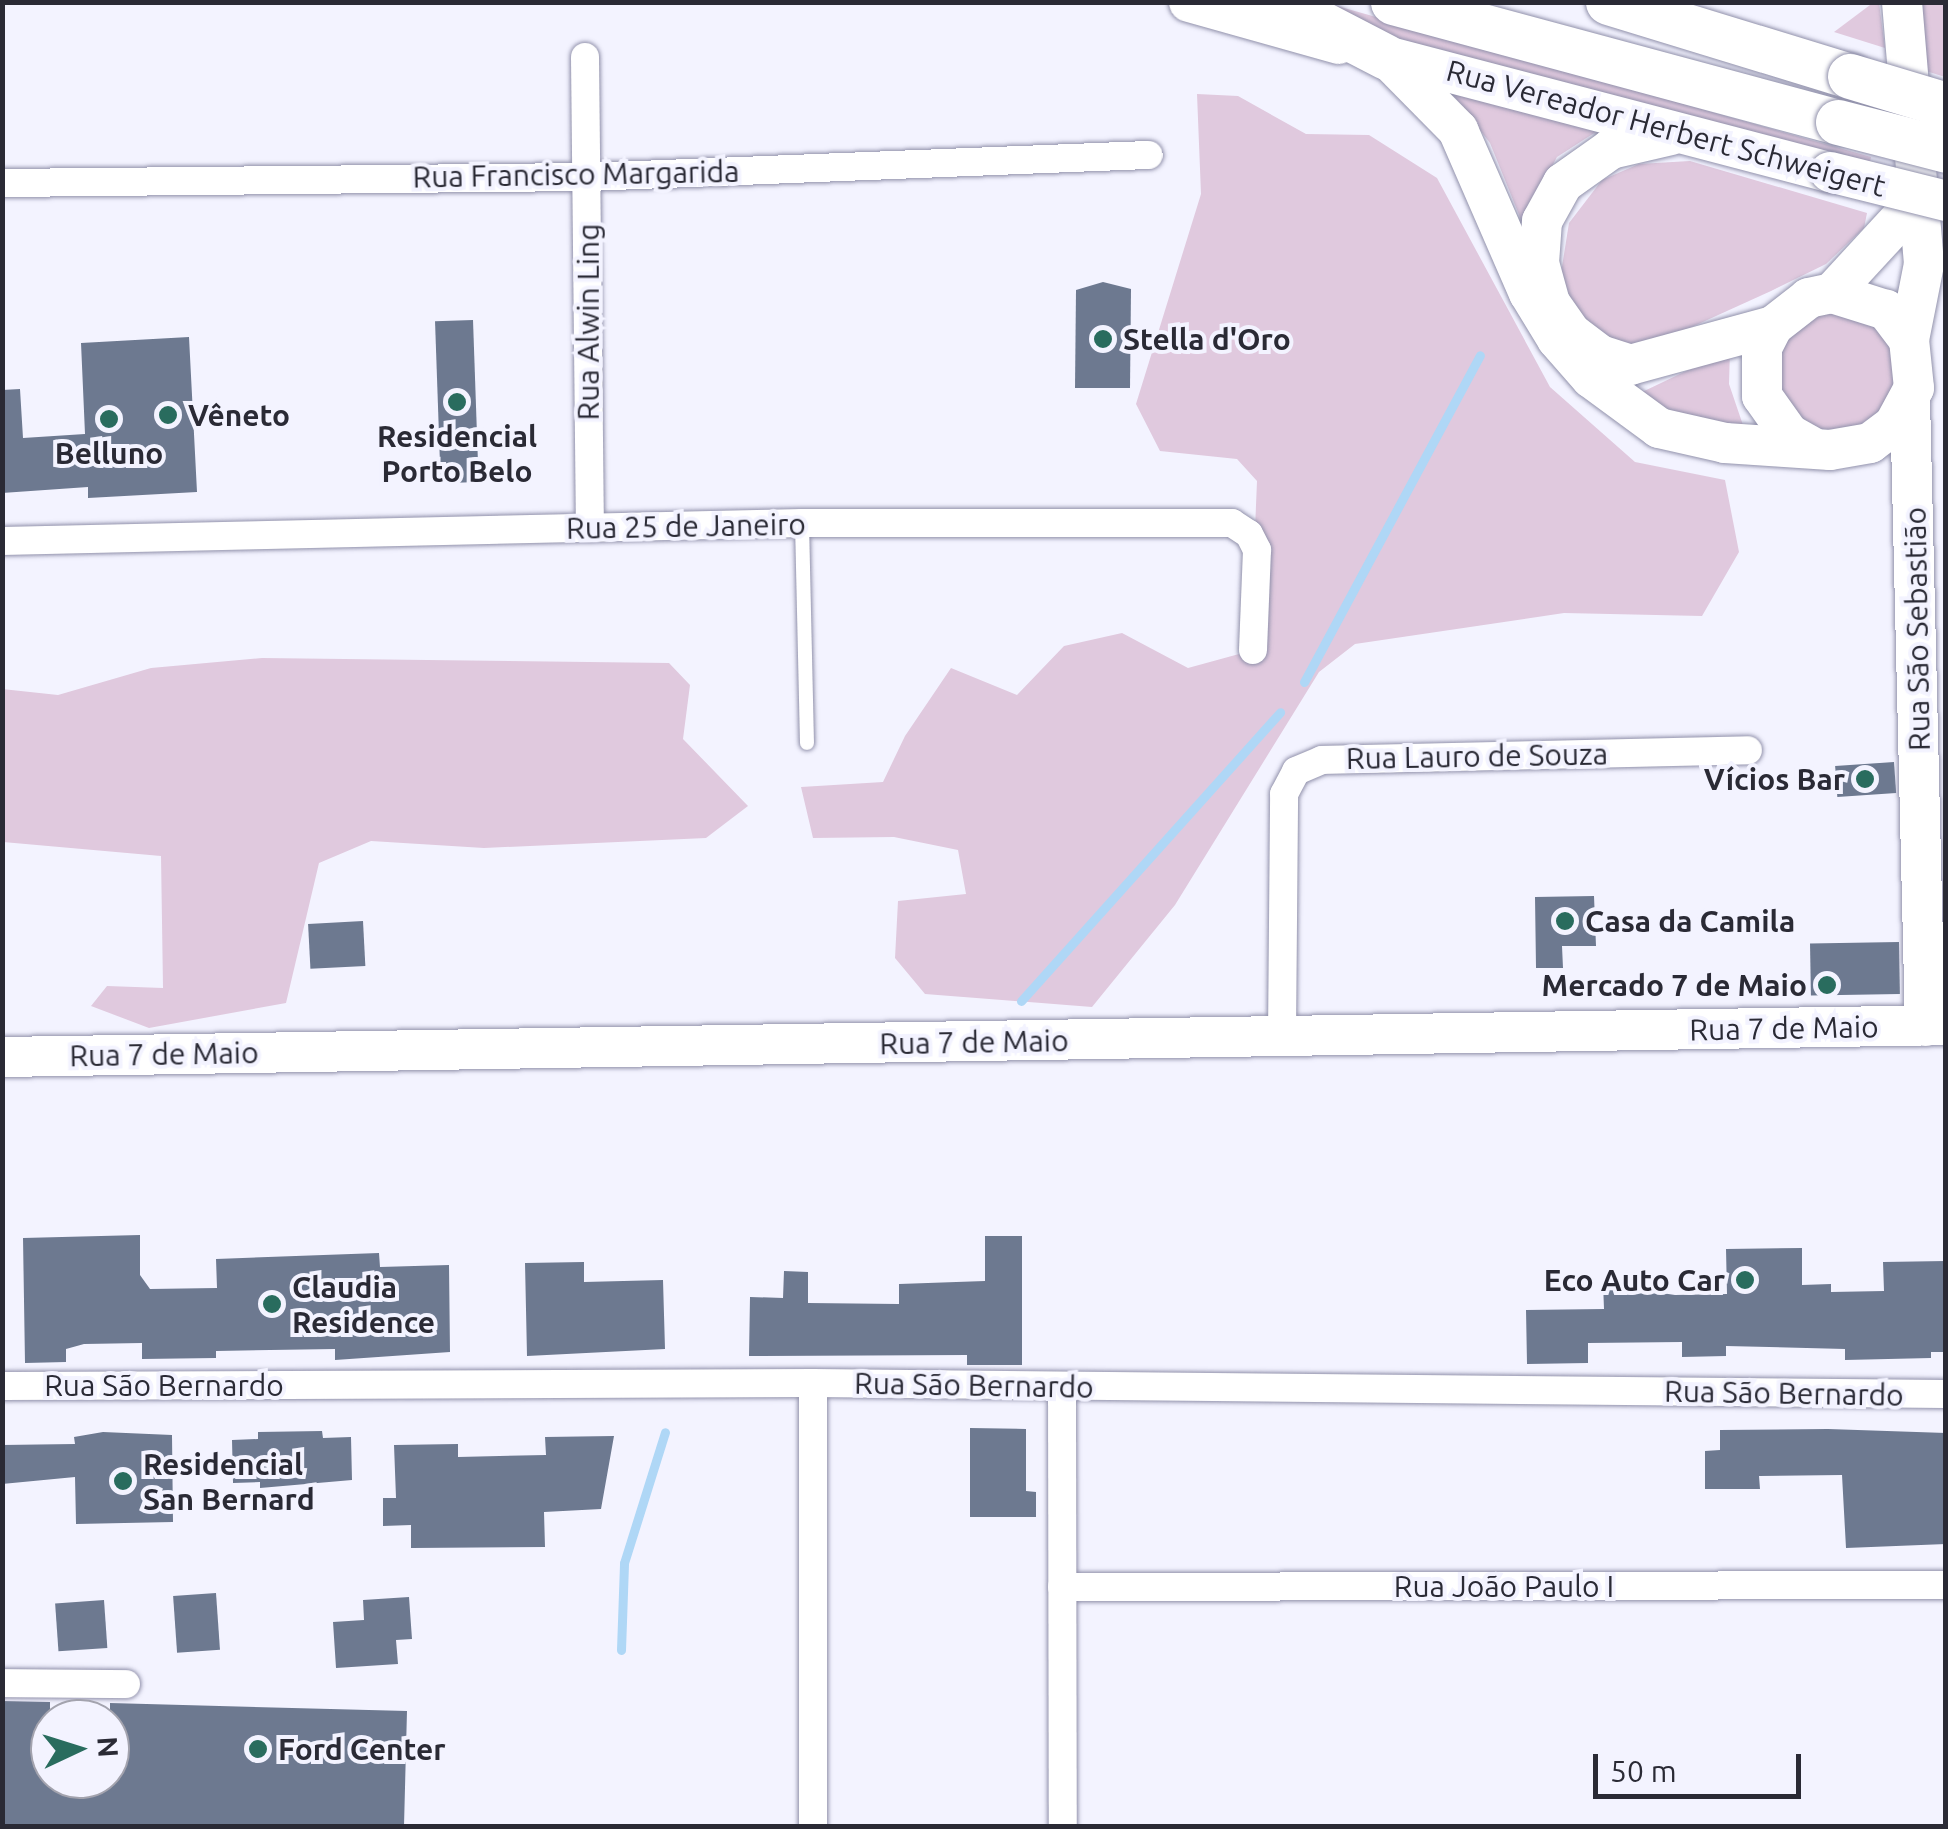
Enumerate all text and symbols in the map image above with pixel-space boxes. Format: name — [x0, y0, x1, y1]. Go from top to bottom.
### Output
street label: Rua Vereador Herbert Schweigert — [1443, 52, 1889, 204]
street label: Rua Francisco Margarida — [412, 153, 740, 195]
street label: Rua Alwin Ling — [570, 224, 606, 420]
place label: Stella d'Oro — [1123, 321, 1291, 357]
marker: Stella d'Oro — [1092, 328, 1114, 350]
marker: Residencial Porto Belo — [446, 391, 468, 413]
place label: Vêneto — [188, 397, 290, 433]
marker: Vêneto — [157, 404, 179, 426]
marker: Belluno — [98, 408, 120, 430]
place label: Residencial Porto Belo — [377, 418, 537, 488]
place label: Belluno — [55, 435, 163, 471]
street label: Rua 25 de Janeiro — [566, 506, 806, 546]
street label: Rua São Sebastião — [1897, 507, 1937, 751]
street label: Rua Lauro de Souza — [1346, 736, 1608, 776]
place label: Vícios Bar — [1704, 761, 1845, 797]
marker: Vícios Bar — [1854, 768, 1876, 790]
place label: Casa da Camila — [1585, 903, 1795, 939]
marker: Casa da Camila — [1554, 910, 1576, 932]
place label: Mercado 7 de Maio — [1542, 967, 1807, 1003]
marker: Mercado 7 de Maio — [1816, 974, 1838, 996]
street label: Rua 7 de Maio — [1689, 1008, 1879, 1048]
street label: Rua 7 de Maio — [879, 1022, 1069, 1062]
street label: Rua 7 de Maio — [69, 1034, 259, 1074]
place label: Eco Auto Car — [1544, 1262, 1725, 1298]
place label: Claudia Residence — [292, 1269, 435, 1340]
marker: Eco Auto Car — [1734, 1269, 1756, 1291]
marker: Claudia Residence — [261, 1293, 283, 1315]
street label: Rua São Bernardo — [854, 1365, 1094, 1405]
street label: Rua São Bernardo — [44, 1367, 284, 1403]
street label: Rua São Bernardo — [1664, 1373, 1904, 1413]
place label: Residencial San Bernard — [143, 1446, 315, 1516]
marker: Residencial San Bernard — [112, 1470, 134, 1492]
street label: Rua João Paulo I — [1394, 1568, 1614, 1604]
north arrow — [30, 1699, 130, 1799]
place label: Ford Center — [278, 1731, 446, 1767]
scale bar — [1598, 1734, 1806, 1796]
text: N — [92, 1736, 125, 1759]
marker: Ford Center — [247, 1738, 269, 1760]
text: 50 m — [1610, 1754, 1677, 1788]

